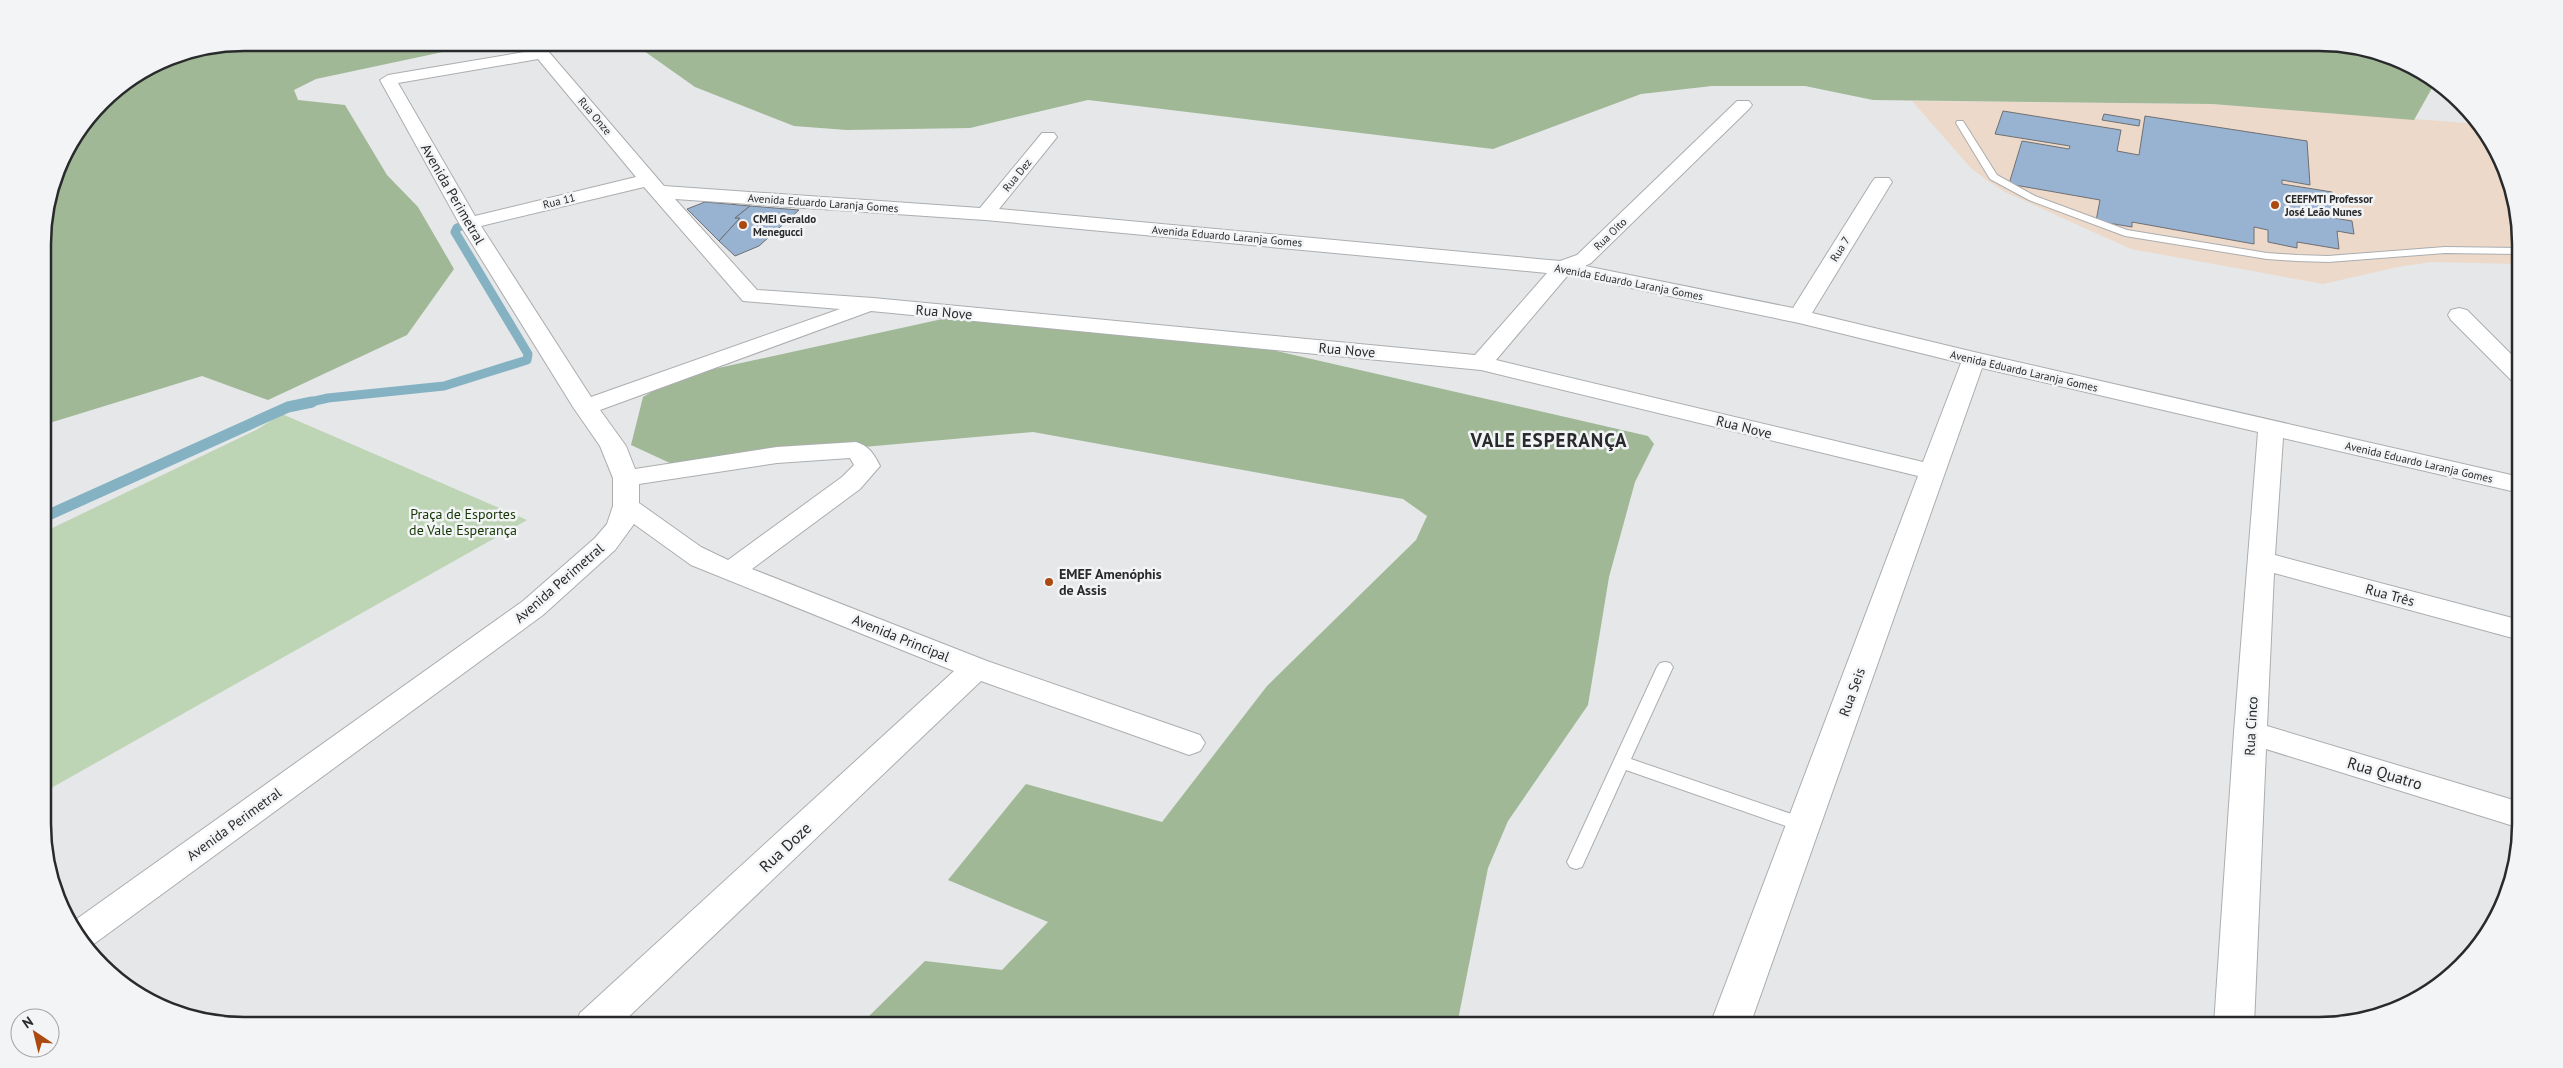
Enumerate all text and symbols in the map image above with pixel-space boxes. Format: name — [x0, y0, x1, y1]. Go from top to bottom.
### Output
street label: Rua Onze — [575, 94, 615, 138]
street label: Avenida Perimetral — [417, 141, 489, 247]
street label: Rua Dez — [999, 156, 1035, 194]
street label: Rua 11 — [541, 190, 577, 212]
street label: Avenida Eduardo Laranja Gomes — [747, 191, 899, 215]
place label: CEEFMTI Professor José Leão Nunes — [2284, 192, 2373, 219]
marker: CEEFMTI Professor José Leão Nunes — [2269, 199, 2281, 211]
place label: CMEI Geraldo Menegucci — [753, 212, 816, 239]
street label: Rua Oito — [1590, 215, 1630, 253]
marker: CMEI Geraldo Menegucci — [737, 219, 749, 231]
street label: Avenida Eduardo Laranja Gomes — [1151, 222, 1303, 250]
street label: Rua 7 — [1827, 234, 1853, 264]
street label: Avenida Eduardo Laranja Gomes — [1554, 261, 1705, 303]
street label: Rua Nove — [915, 301, 973, 323]
street label: Rua Nove — [1318, 339, 1376, 361]
street label: Avenida Eduardo Laranja Gomes — [1949, 347, 2100, 395]
street label: Rua Nove — [1714, 411, 1774, 443]
district label: VALE ESPERANÇA — [1470, 428, 1627, 452]
street label: Avenida Eduardo Laranja Gomes — [2344, 438, 2495, 486]
park label: Praça de Esportes de Vale Esperança — [409, 505, 517, 539]
street label: Avenida Perimetral — [510, 539, 608, 627]
place label: EMEF Amenóphis de Assis — [1059, 565, 1162, 599]
marker: EMEF Amenóphis de Assis — [1043, 576, 1055, 588]
street label: Rua Três — [2363, 580, 2417, 610]
street label: Avenida Principal — [850, 610, 952, 666]
street label: Rua Seis — [1835, 665, 1869, 719]
street label: Rua Cinco — [2240, 696, 2262, 756]
street label: Rua Quatro — [2345, 752, 2425, 794]
street label: Avenida Perimetral — [183, 784, 285, 864]
street label: Rua Doze — [755, 818, 815, 876]
north arrow — [10, 1008, 60, 1058]
text: N — [19, 1012, 36, 1032]

